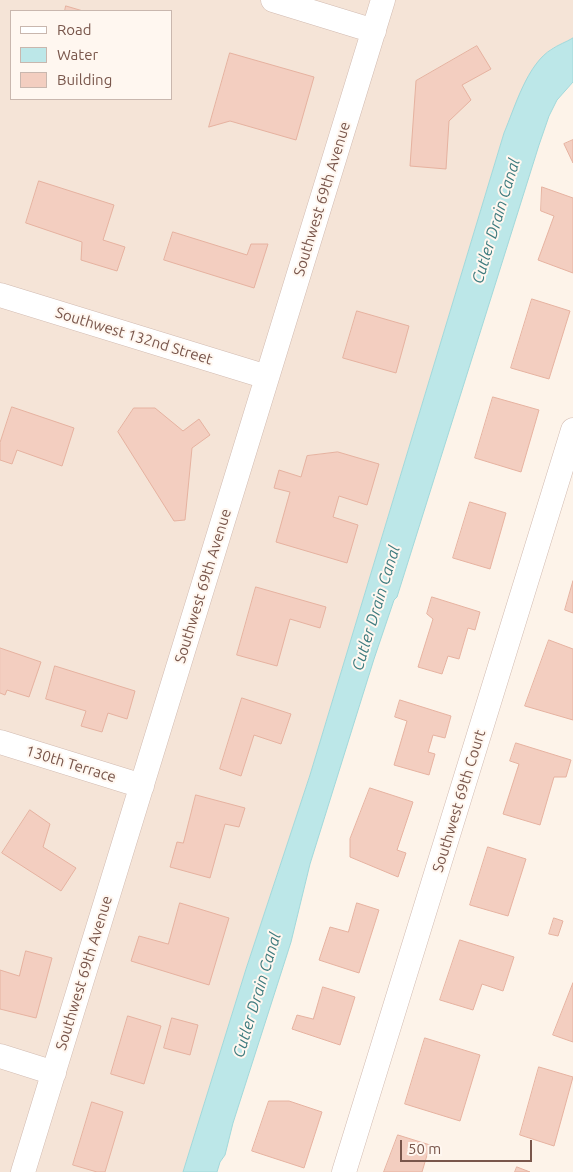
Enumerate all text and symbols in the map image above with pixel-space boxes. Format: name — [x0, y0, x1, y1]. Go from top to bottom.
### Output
legend — [10, 10, 172, 100]
text: Road — [57, 21, 92, 38]
text: Water — [57, 46, 98, 63]
text: Building — [57, 71, 112, 88]
street label: Southwest 69th Avenue — [290, 120, 354, 278]
water label: Cutler Drain Canal — [468, 156, 524, 286]
street label: Southwest 132nd Street — [53, 304, 215, 368]
street label: Southwest 69th Avenue — [171, 507, 235, 665]
water label: Cutler Drain Canal — [348, 543, 404, 673]
street label: Southwest 69th Court — [429, 727, 489, 875]
street label: 130th Terrace — [24, 742, 118, 786]
street label: Southwest 69th Avenue — [52, 894, 116, 1052]
water label: Cutler Drain Canal — [229, 930, 285, 1060]
scale bar — [403, 1130, 536, 1162]
text: 50 m — [408, 1140, 441, 1157]

